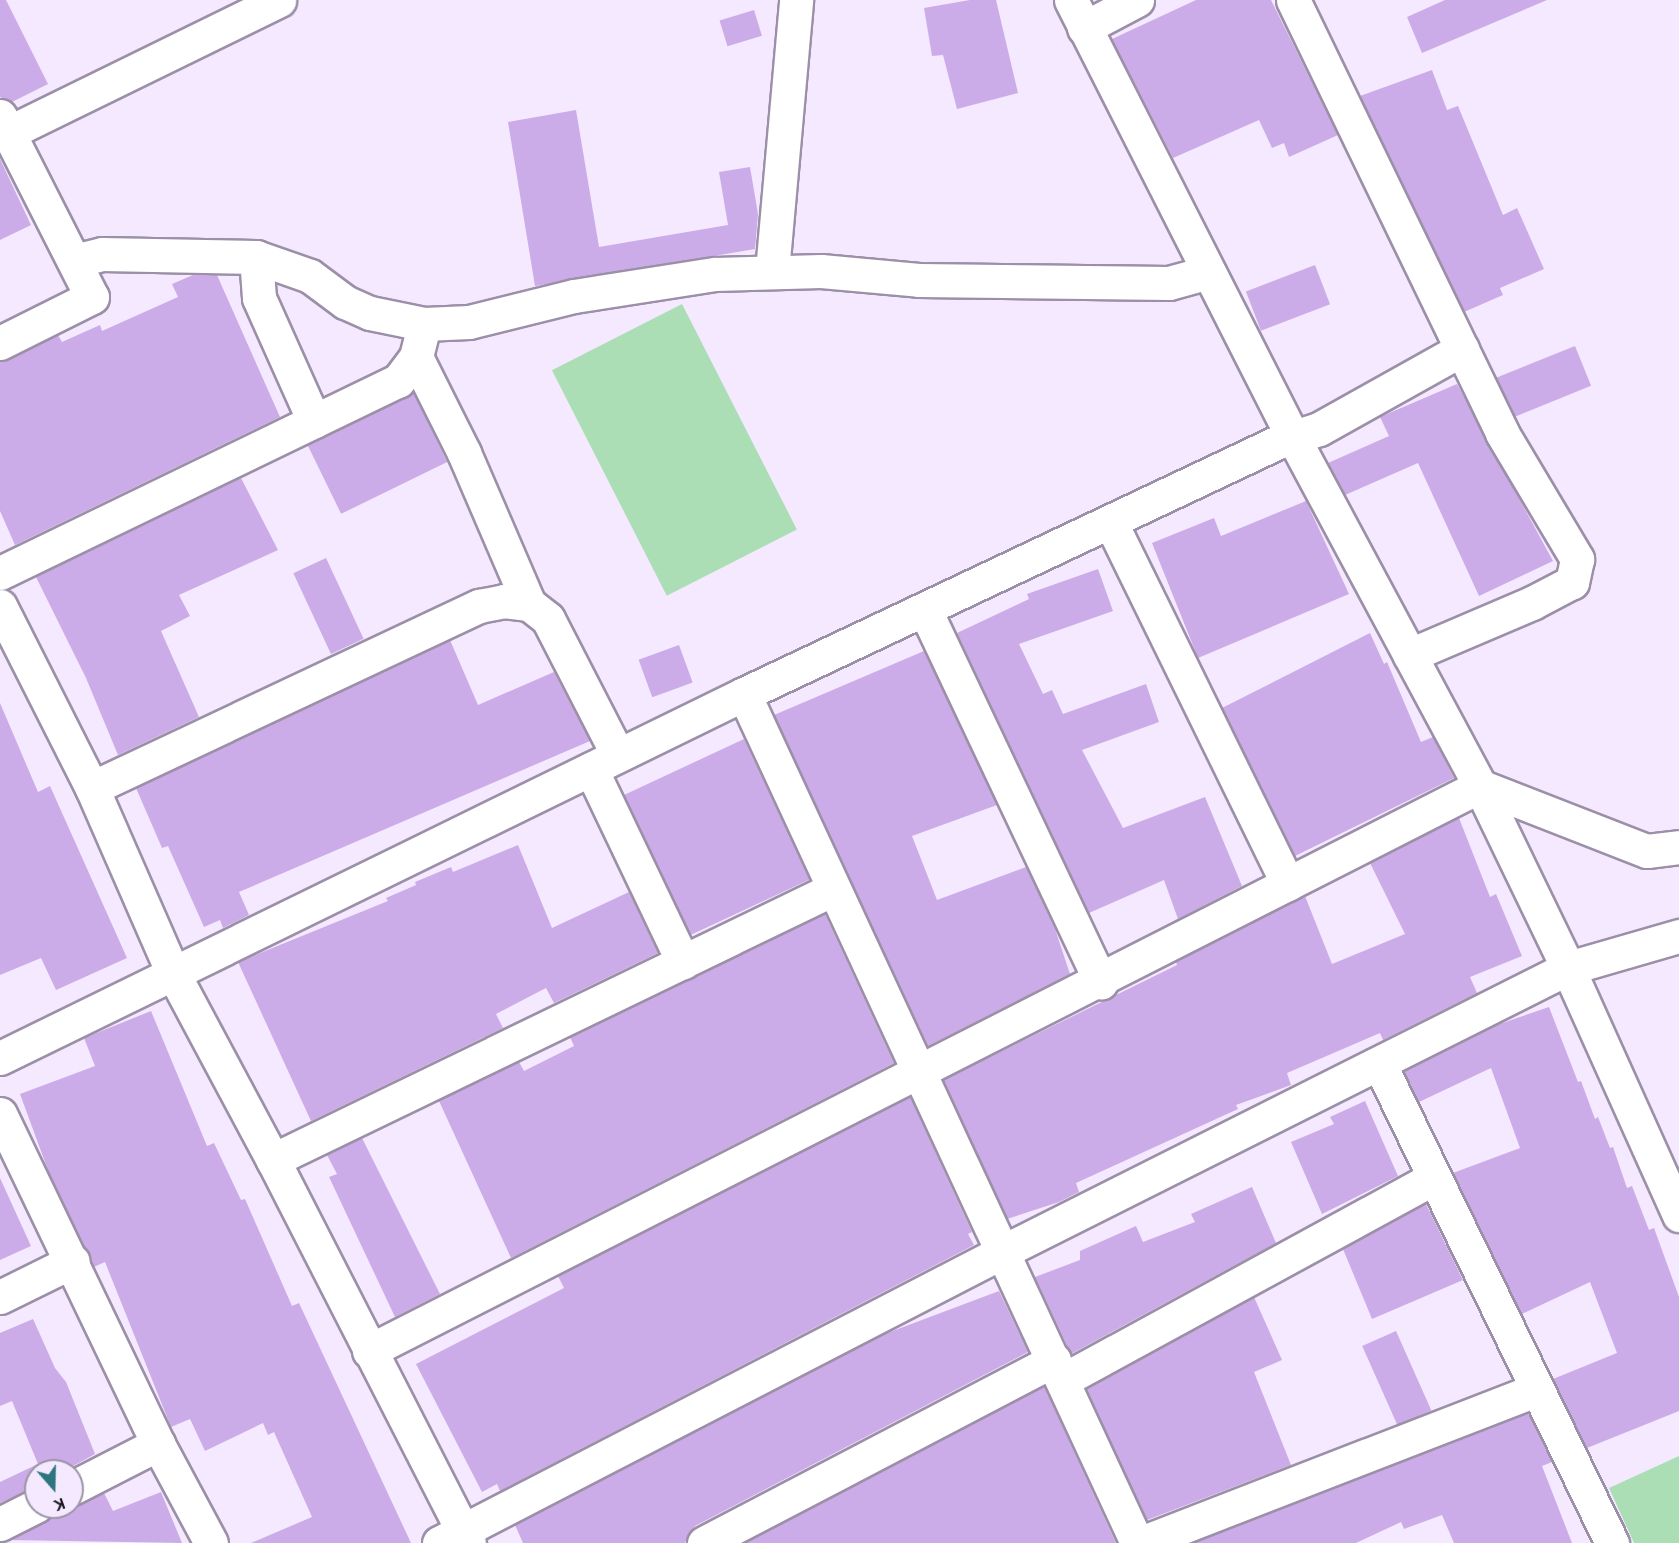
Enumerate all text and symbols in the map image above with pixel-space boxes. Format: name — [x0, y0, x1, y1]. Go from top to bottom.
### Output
north arrow — [24, 1459, 84, 1519]
text: K — [51, 1494, 68, 1515]

